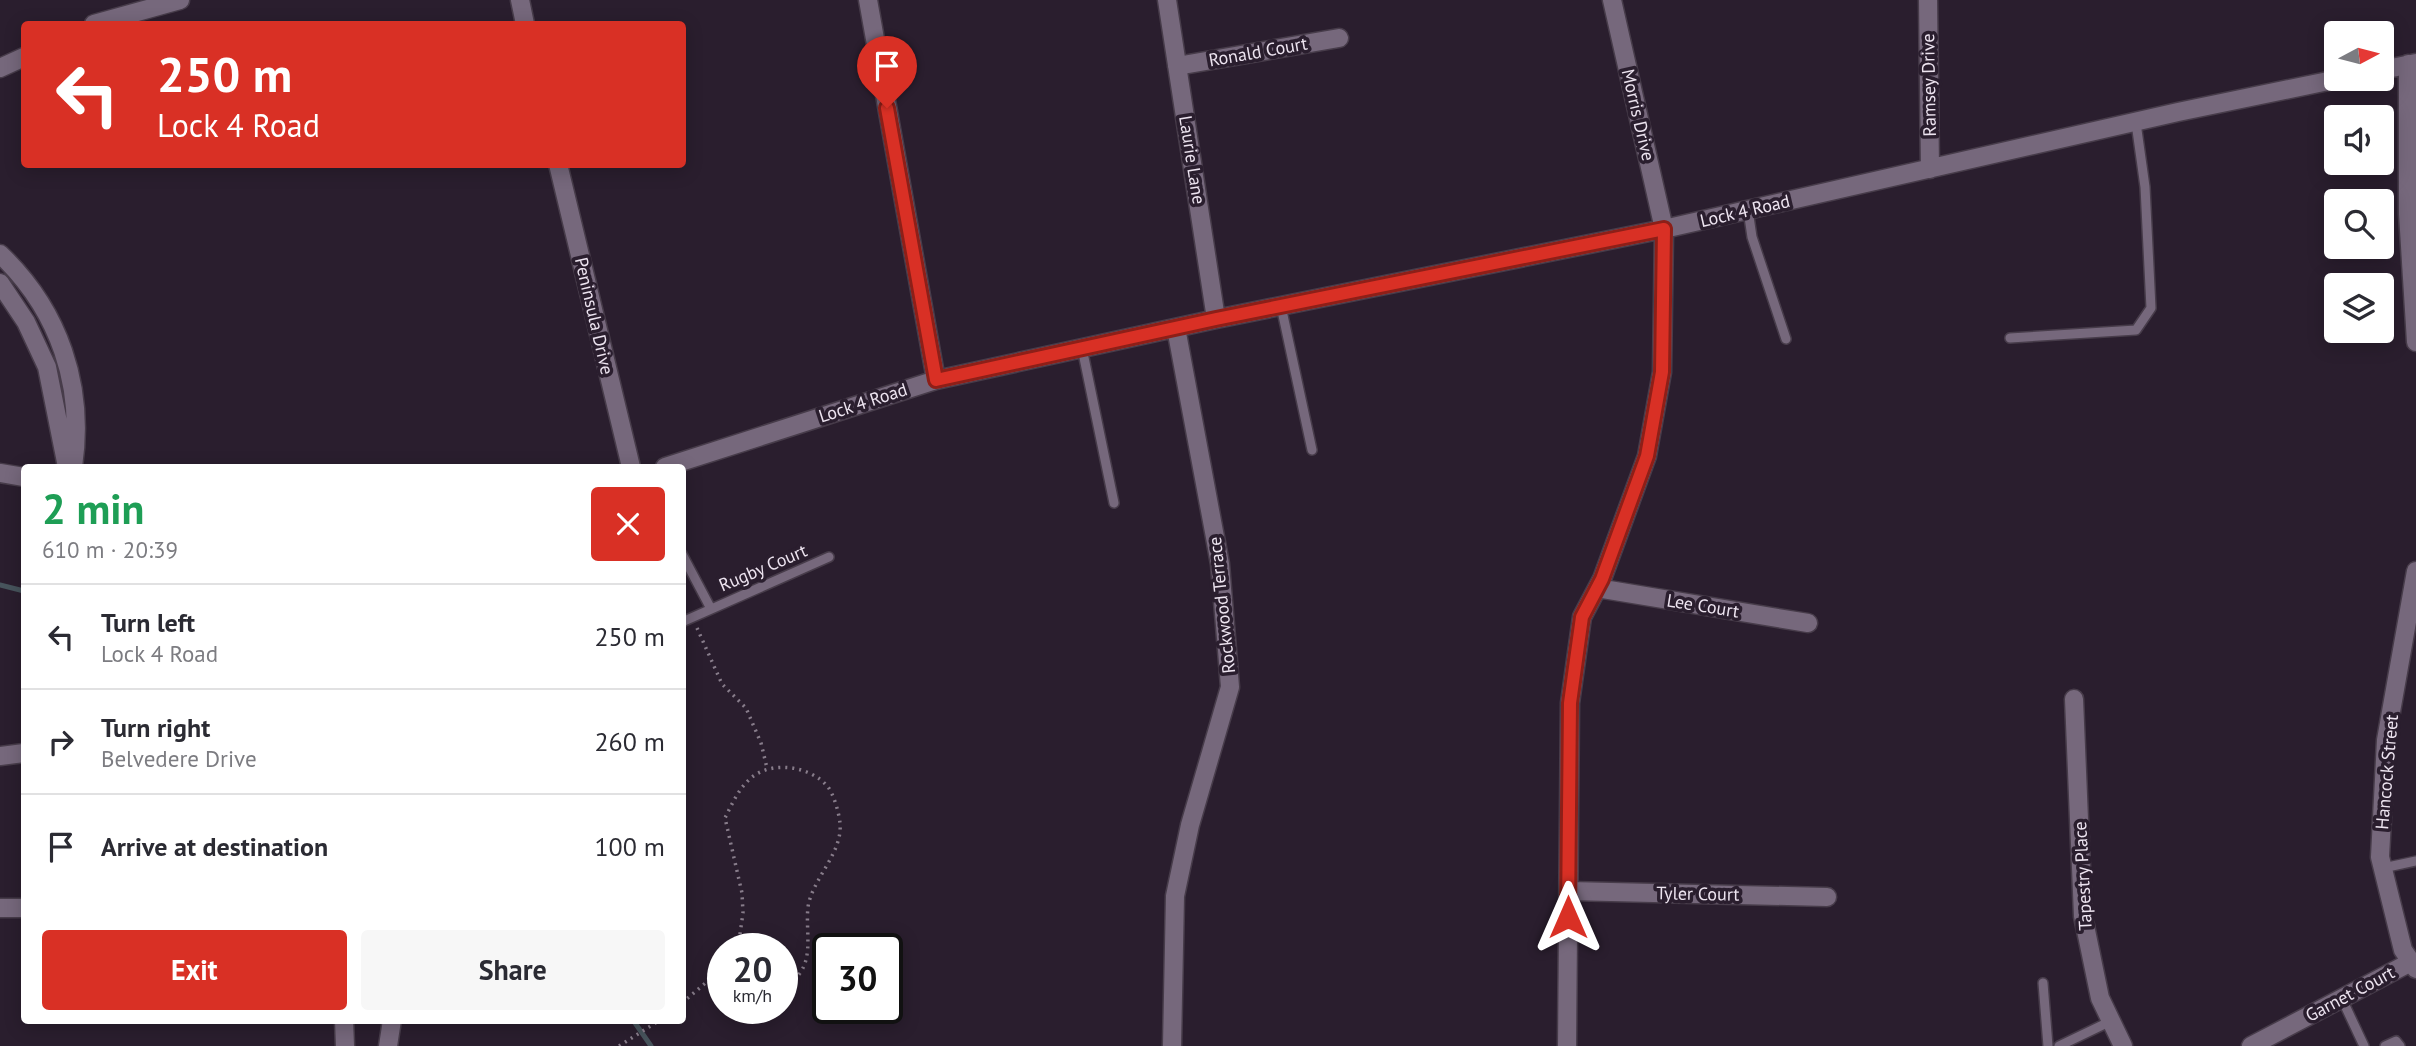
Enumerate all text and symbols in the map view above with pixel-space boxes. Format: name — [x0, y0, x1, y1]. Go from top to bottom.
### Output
north arrow — [2324, 21, 2394, 91]
map controls — [2324, 21, 2394, 343]
street label: Ronald Court — [1207, 32, 1309, 71]
street label: Ramsey Drive — [1916, 33, 1941, 137]
pin — [857, 36, 917, 108]
text: 250 m — [157, 42, 292, 106]
icon: arrive — [868, 47, 906, 85]
icon: left — [42, 49, 133, 140]
street label: Morris Drive — [1617, 67, 1660, 163]
text: Lock 4 Road — [157, 104, 320, 146]
button: sound — [2324, 105, 2394, 175]
street label: Laurie Lane — [1174, 114, 1211, 206]
street label: Lock 4 Road — [1698, 189, 1792, 232]
button: search — [2324, 189, 2394, 259]
street label: Peninsula Drive — [570, 255, 619, 377]
button: layers — [2324, 273, 2394, 343]
street label: Lock 4 Road — [816, 377, 910, 428]
text: 2 min — [42, 481, 144, 536]
button: close — [591, 487, 665, 561]
text: 610 m · 20:39 — [42, 535, 178, 564]
street label: Rockwood Terrace — [1203, 536, 1240, 675]
street label: Rugby Court — [715, 539, 810, 596]
street label: Lee Court — [1665, 588, 1741, 623]
text: Turn left — [101, 606, 195, 639]
icon: left — [42, 618, 80, 656]
text: 250 m — [594, 620, 665, 653]
text: Lock 4 Road — [101, 639, 218, 668]
text: Turn right — [101, 711, 210, 744]
street label: Hancock Street — [2370, 714, 2403, 830]
icon: right — [42, 723, 80, 761]
text: 260 m — [594, 725, 665, 758]
text: Belvedere Drive — [101, 744, 257, 773]
street label: Tapestry Place — [2068, 821, 2097, 931]
icon: arrive — [42, 828, 80, 866]
text: Arrive at destination — [101, 830, 328, 863]
text: 100 m — [594, 830, 665, 863]
position arrow — [1531, 880, 1605, 954]
street label: Tyler Court — [1656, 881, 1740, 906]
button: Exit — [42, 930, 347, 1010]
button: Share — [361, 930, 665, 1010]
speed limit sign: 30 — [812, 933, 903, 1024]
text: 20 — [733, 946, 772, 992]
street label: Garnet Court — [2301, 960, 2398, 1027]
text: km/h — [733, 984, 772, 1007]

